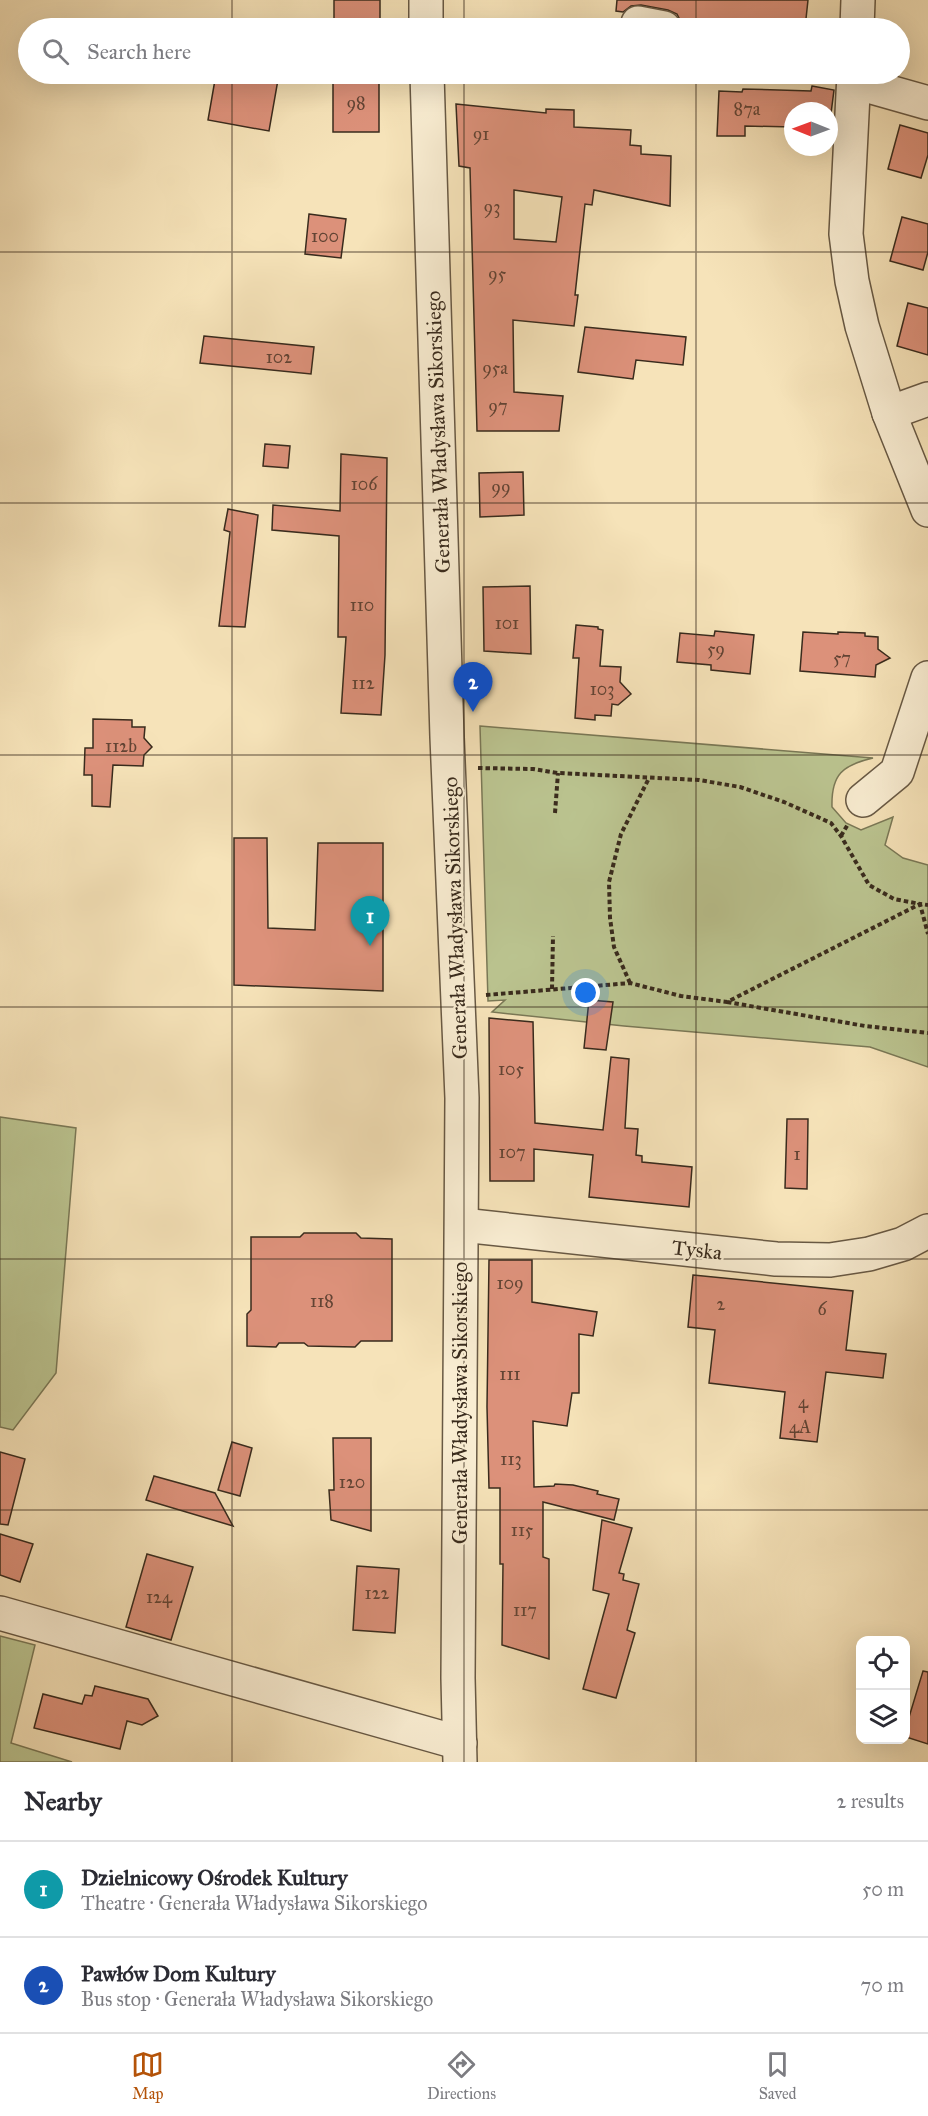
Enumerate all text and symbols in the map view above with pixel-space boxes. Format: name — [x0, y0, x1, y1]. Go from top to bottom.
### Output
search box — [18, 18, 910, 84]
icon: search — [39, 35, 72, 68]
text: Search here — [87, 38, 191, 65]
house number: 98 — [346, 92, 366, 114]
house number: 87a — [734, 98, 761, 120]
north arrow — [784, 102, 838, 156]
house number: 91 — [473, 123, 489, 145]
house number: 93 — [484, 196, 500, 218]
house number: 100 — [311, 225, 339, 247]
house number: 95 — [488, 263, 507, 285]
street label: Generała Władysława Sikorskiego — [420, 290, 456, 574]
house number: 102 — [266, 346, 292, 368]
house number: 95a — [482, 357, 508, 379]
house number: 97 — [488, 395, 508, 417]
house number: 106 — [351, 473, 378, 495]
house number: 99 — [491, 476, 511, 498]
house number: 110 — [350, 594, 374, 616]
house number: 101 — [495, 612, 519, 634]
house number: 59 — [707, 638, 725, 660]
house number: 57 — [833, 647, 851, 669]
pin: 2 — [454, 662, 492, 712]
house number: 112 — [351, 672, 375, 694]
house number: 103 — [590, 678, 614, 700]
house number: 112b — [105, 735, 137, 757]
street label: Generała Władysława Sikorskiego — [437, 776, 473, 1060]
pin: 1 — [350, 896, 389, 946]
your location — [571, 978, 600, 1007]
house number: 105 — [498, 1058, 525, 1080]
house number: 107 — [498, 1141, 526, 1163]
house number: 1 — [793, 1143, 801, 1165]
street label: Tyska — [671, 1234, 724, 1266]
street label: Generała Władysława Sikorskiego — [447, 1261, 473, 1544]
house number: 109 — [496, 1272, 524, 1294]
house number: 118 — [310, 1290, 334, 1312]
house number: 2 — [717, 1293, 726, 1315]
house number: 6 — [817, 1298, 827, 1320]
house number: 111 — [499, 1363, 521, 1385]
house number: 4 — [798, 1391, 809, 1413]
house number: 4A — [789, 1416, 811, 1438]
house number: 113 — [500, 1448, 522, 1470]
house number: 120 — [339, 1471, 365, 1493]
house number: 115 — [511, 1519, 534, 1541]
house number: 122 — [365, 1582, 390, 1604]
house number: 124 — [146, 1586, 173, 1608]
house number: 117 — [513, 1599, 537, 1621]
map controls — [856, 1636, 910, 1744]
button: locate — [856, 1636, 910, 1690]
button: layers — [856, 1690, 910, 1744]
text: Nearby — [24, 1785, 102, 1817]
text: 2 results — [836, 1789, 904, 1813]
text: Dzielnicowy Ośrodek Kultury — [81, 1864, 348, 1891]
text: 1 — [40, 1877, 47, 1901]
text: 50 m — [862, 1877, 904, 1901]
text: Theatre · Generała Władysława Sikorskiego — [81, 1891, 427, 1915]
text: Pawłów Dom Kultury — [81, 1960, 276, 1987]
text: 2 — [39, 1973, 48, 1997]
text: 70 m — [861, 1973, 904, 1997]
text: Bus stop · Generała Władysława Sikorskiego — [81, 1987, 433, 2011]
tab: Map — [131, 2048, 164, 2103]
tab: Directions — [427, 2048, 496, 2103]
tab: Saved — [759, 2048, 797, 2103]

